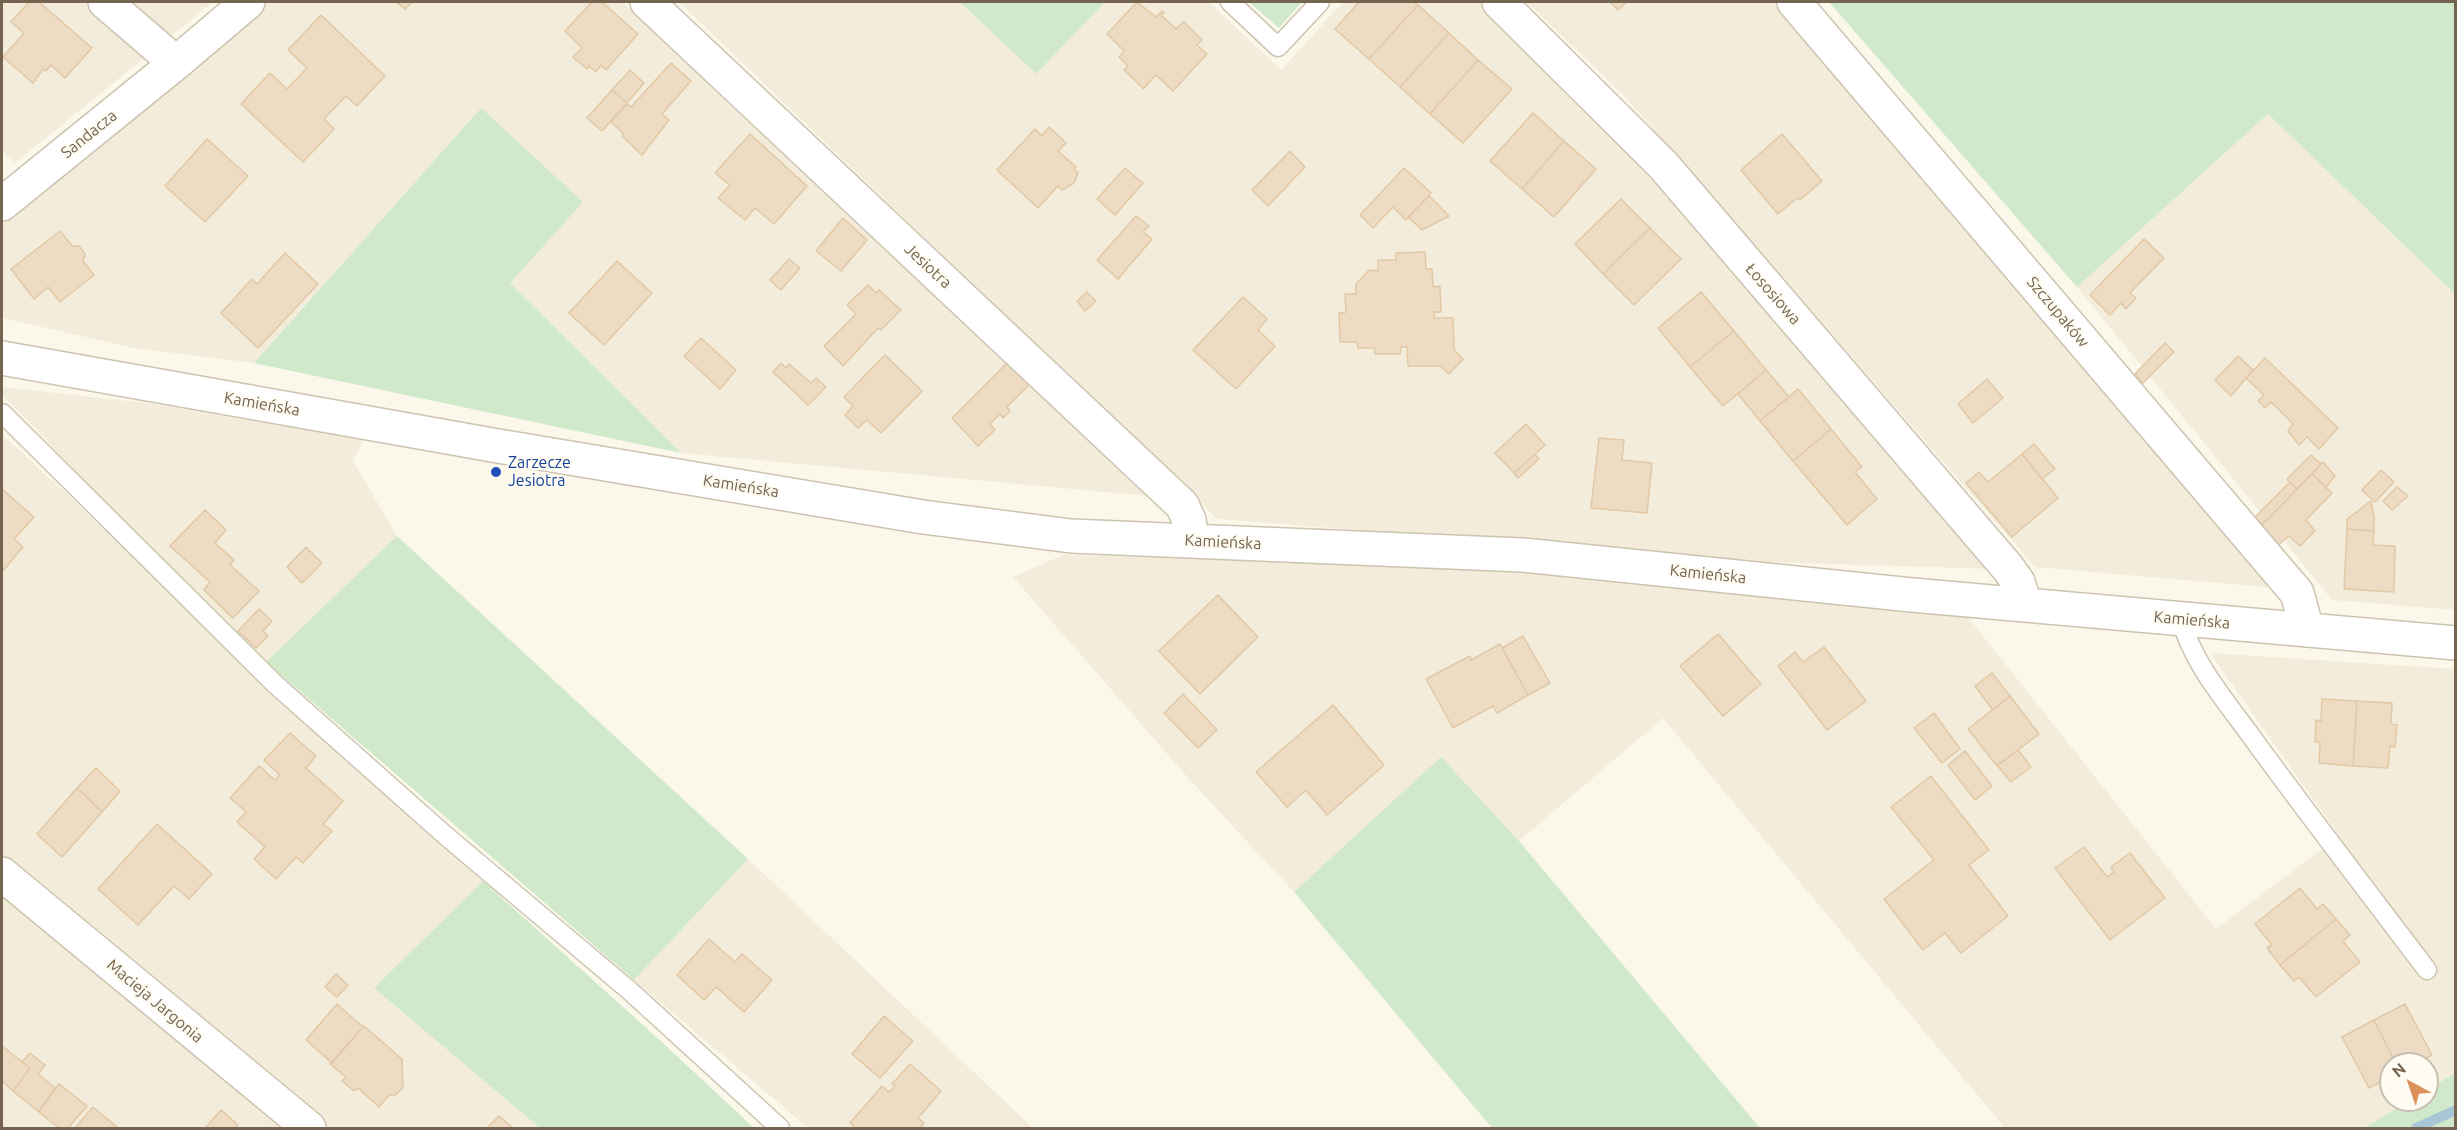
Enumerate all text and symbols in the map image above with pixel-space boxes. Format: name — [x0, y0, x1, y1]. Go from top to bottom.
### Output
street label: Sandacza — [57, 106, 121, 162]
street label: Jesiotra — [900, 239, 956, 293]
street label: Łososiowa — [1741, 259, 1805, 329]
street label: Szczupaków — [2023, 273, 2093, 351]
street label: Kamieńska — [222, 388, 302, 420]
place label: Zarzecze Jesiotra — [508, 453, 571, 491]
marker: Zarzecze Jesiotra — [489, 465, 503, 479]
street label: Kamieńska — [702, 471, 780, 501]
street label: Kamieńska — [1184, 530, 1262, 554]
street label: Kamieńska — [1669, 560, 1747, 588]
street label: Kamieńska — [2153, 607, 2231, 633]
street label: Macieja Jargonia — [103, 955, 207, 1047]
north arrow — [2379, 1052, 2439, 1112]
text: N — [2388, 1059, 2409, 1080]

